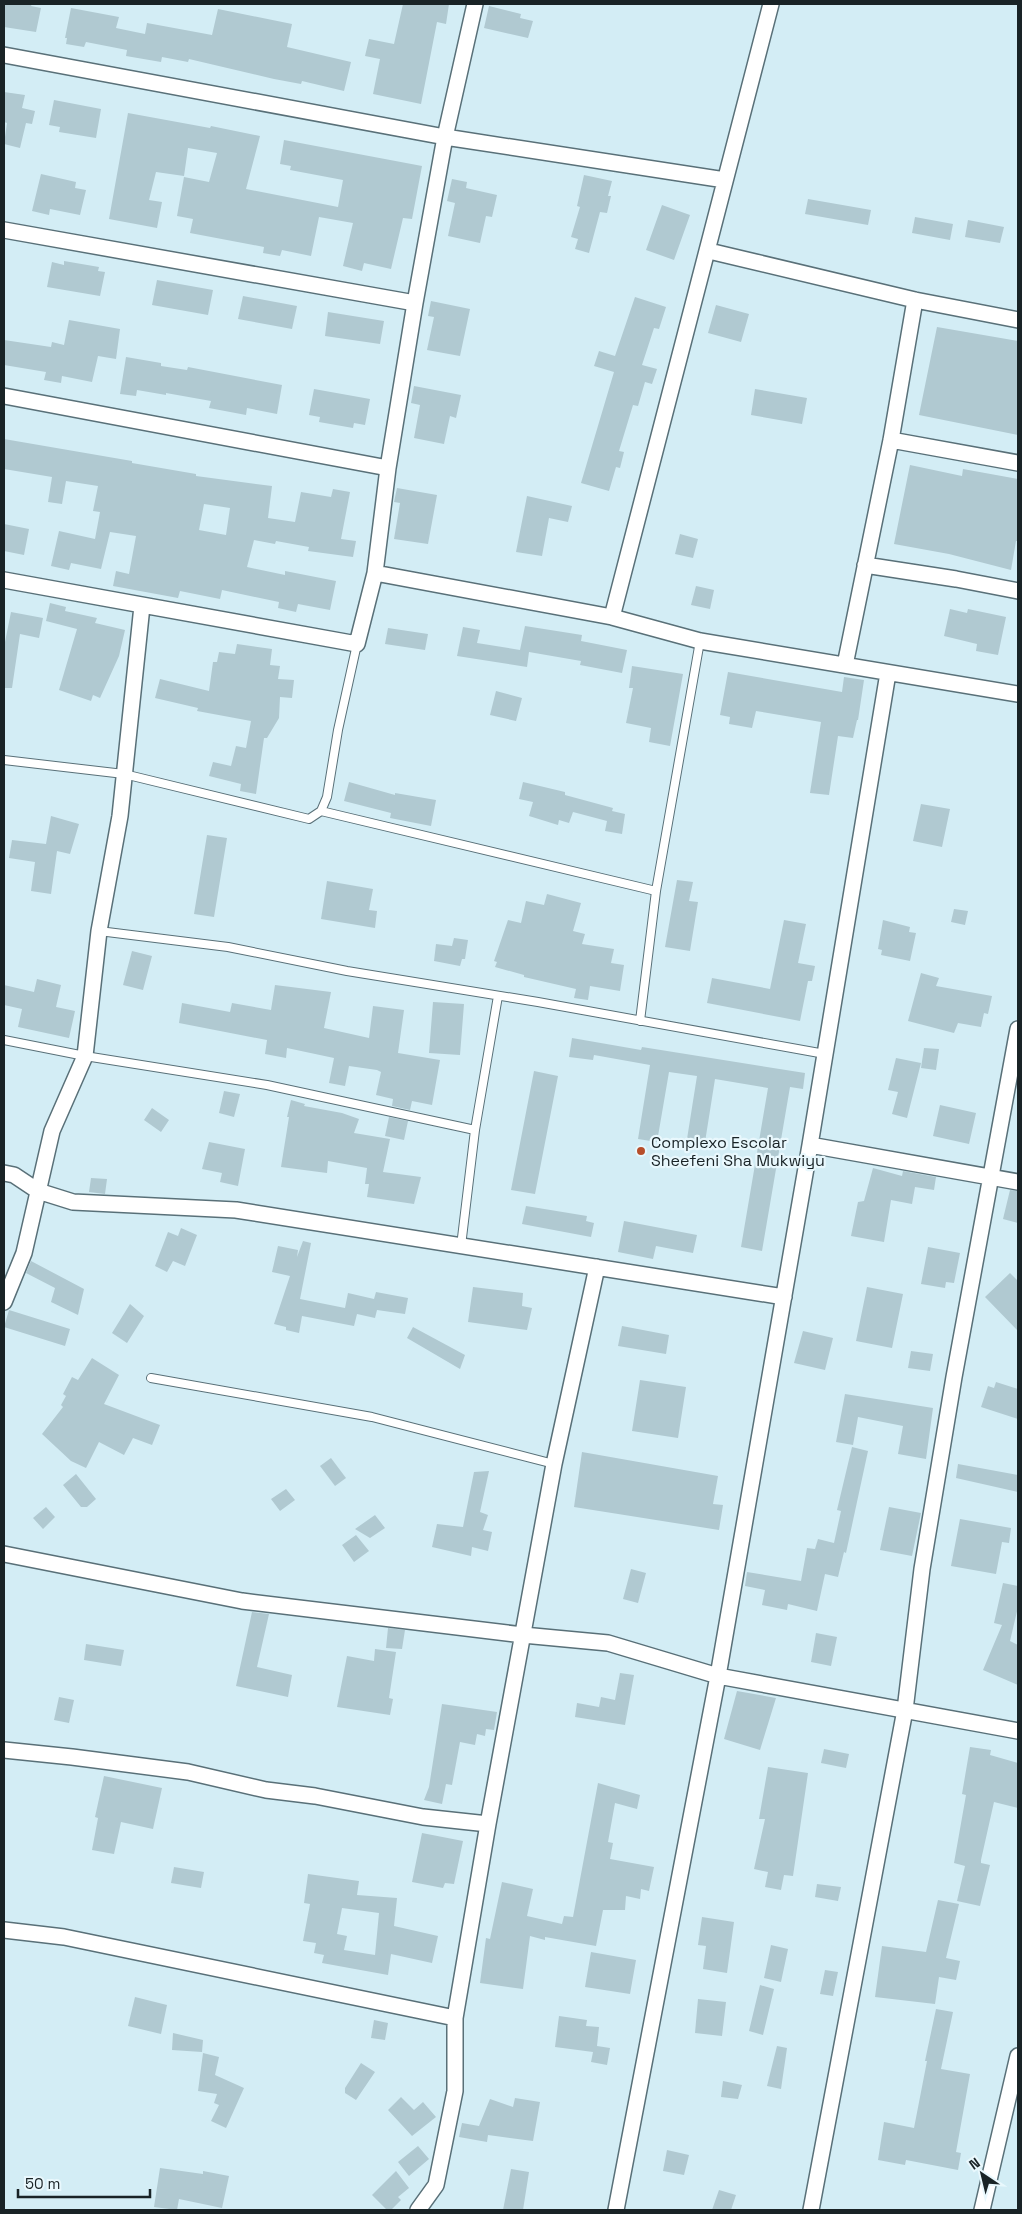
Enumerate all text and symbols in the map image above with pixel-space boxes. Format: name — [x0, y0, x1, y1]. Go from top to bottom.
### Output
place label: Complexo Escolar Sheefeni Sha Mukwiyu — [651, 1132, 825, 1171]
marker: Complexo Escolar Sheefeni Sha Mukwiyu — [635, 1145, 647, 1157]
north arrow — [957, 2149, 1007, 2199]
text: N — [966, 2153, 984, 2173]
scale bar — [18, 2166, 150, 2198]
text: 50 m — [25, 2174, 60, 2193]

